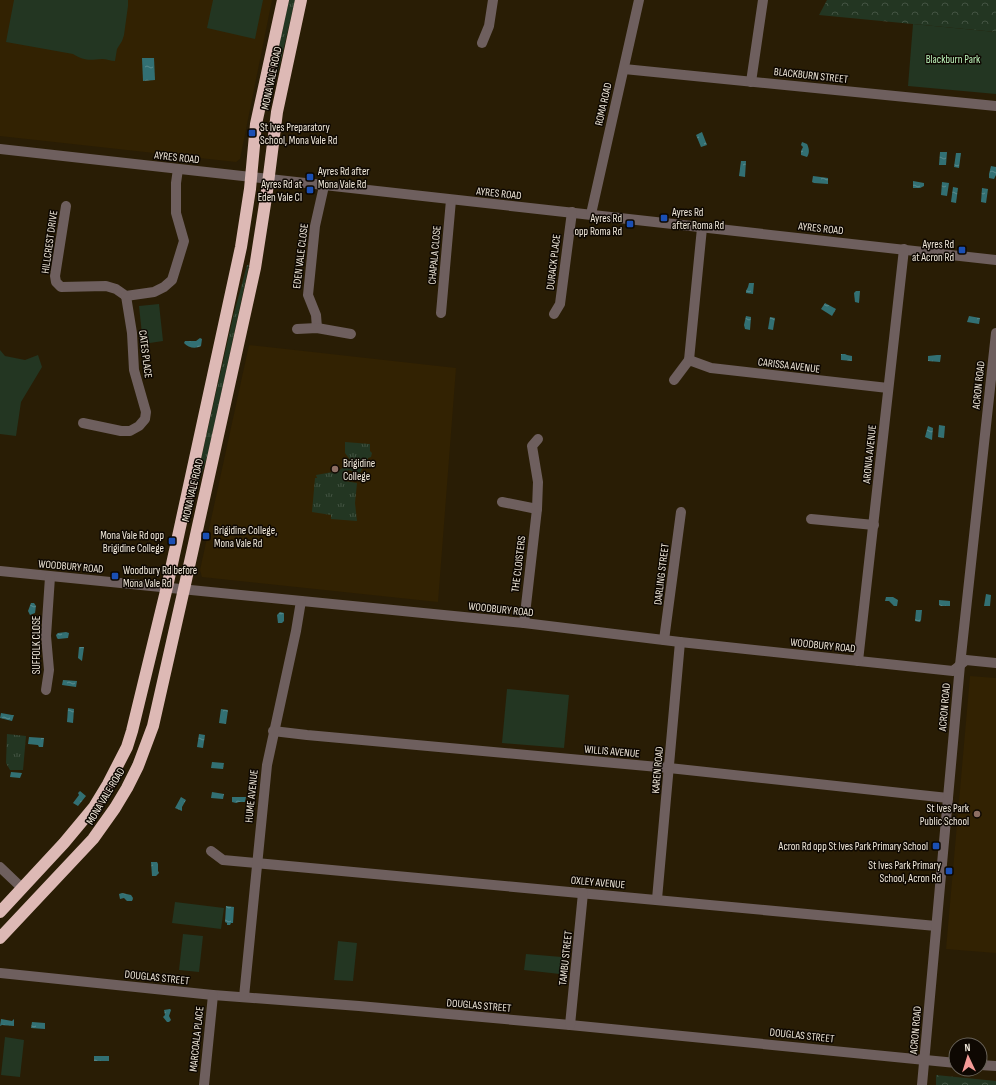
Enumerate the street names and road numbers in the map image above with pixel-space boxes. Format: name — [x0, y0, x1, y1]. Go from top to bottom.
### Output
street label: MONA VALE ROAD — [258, 45, 285, 111]
street label: BLACKBURN STREET — [773, 65, 849, 86]
street label: ROMA ROAD — [592, 81, 615, 127]
street label: AYRES ROAD — [153, 149, 200, 166]
street label: AYRES ROAD — [475, 185, 522, 202]
street label: HILLCREST DRIVE — [39, 210, 60, 275]
street label: AYRES ROAD — [797, 220, 844, 237]
street label: EDEN VALE CLOSE — [290, 223, 311, 289]
street label: CHAPALA CLOSE — [425, 225, 444, 285]
street label: DURACK PLACE — [544, 234, 563, 291]
street label: CATES PLACE — [136, 329, 155, 379]
street label: CARISSA AVENUE — [757, 355, 821, 376]
street label: ACRON ROAD — [969, 360, 987, 411]
street label: ARONIA AVENUE — [860, 424, 879, 485]
street label: MONA VALE ROAD — [179, 457, 206, 523]
street label: THE CLOISTERS — [509, 535, 528, 593]
street label: DARLING STREET — [651, 542, 672, 606]
street label: WOODBURY ROAD — [38, 557, 104, 576]
street label: WOODBURY ROAD — [468, 600, 534, 619]
street label: SUFFOLK CLOSE — [30, 616, 43, 674]
street label: WOODBURY ROAD — [790, 636, 856, 655]
street label: ACRON ROAD — [936, 682, 953, 733]
street label: WILLIS AVENUE — [584, 743, 640, 760]
street label: KAREN ROAD — [649, 746, 666, 794]
street label: MONA VALE ROAD — [83, 765, 128, 827]
street label: HUME AVENUE — [242, 769, 261, 823]
street label: OXLEY AVENUE — [570, 874, 626, 891]
street label: TAMBU STREET — [556, 929, 575, 986]
street label: DOUGLAS STREET — [124, 968, 190, 987]
street label: DOUGLAS STREET — [446, 996, 512, 1015]
street label: ACRON ROAD — [907, 1005, 924, 1056]
street label: MARCOALA PLACE — [187, 1006, 206, 1072]
street label: DOUGLAS STREET — [769, 1026, 835, 1045]

